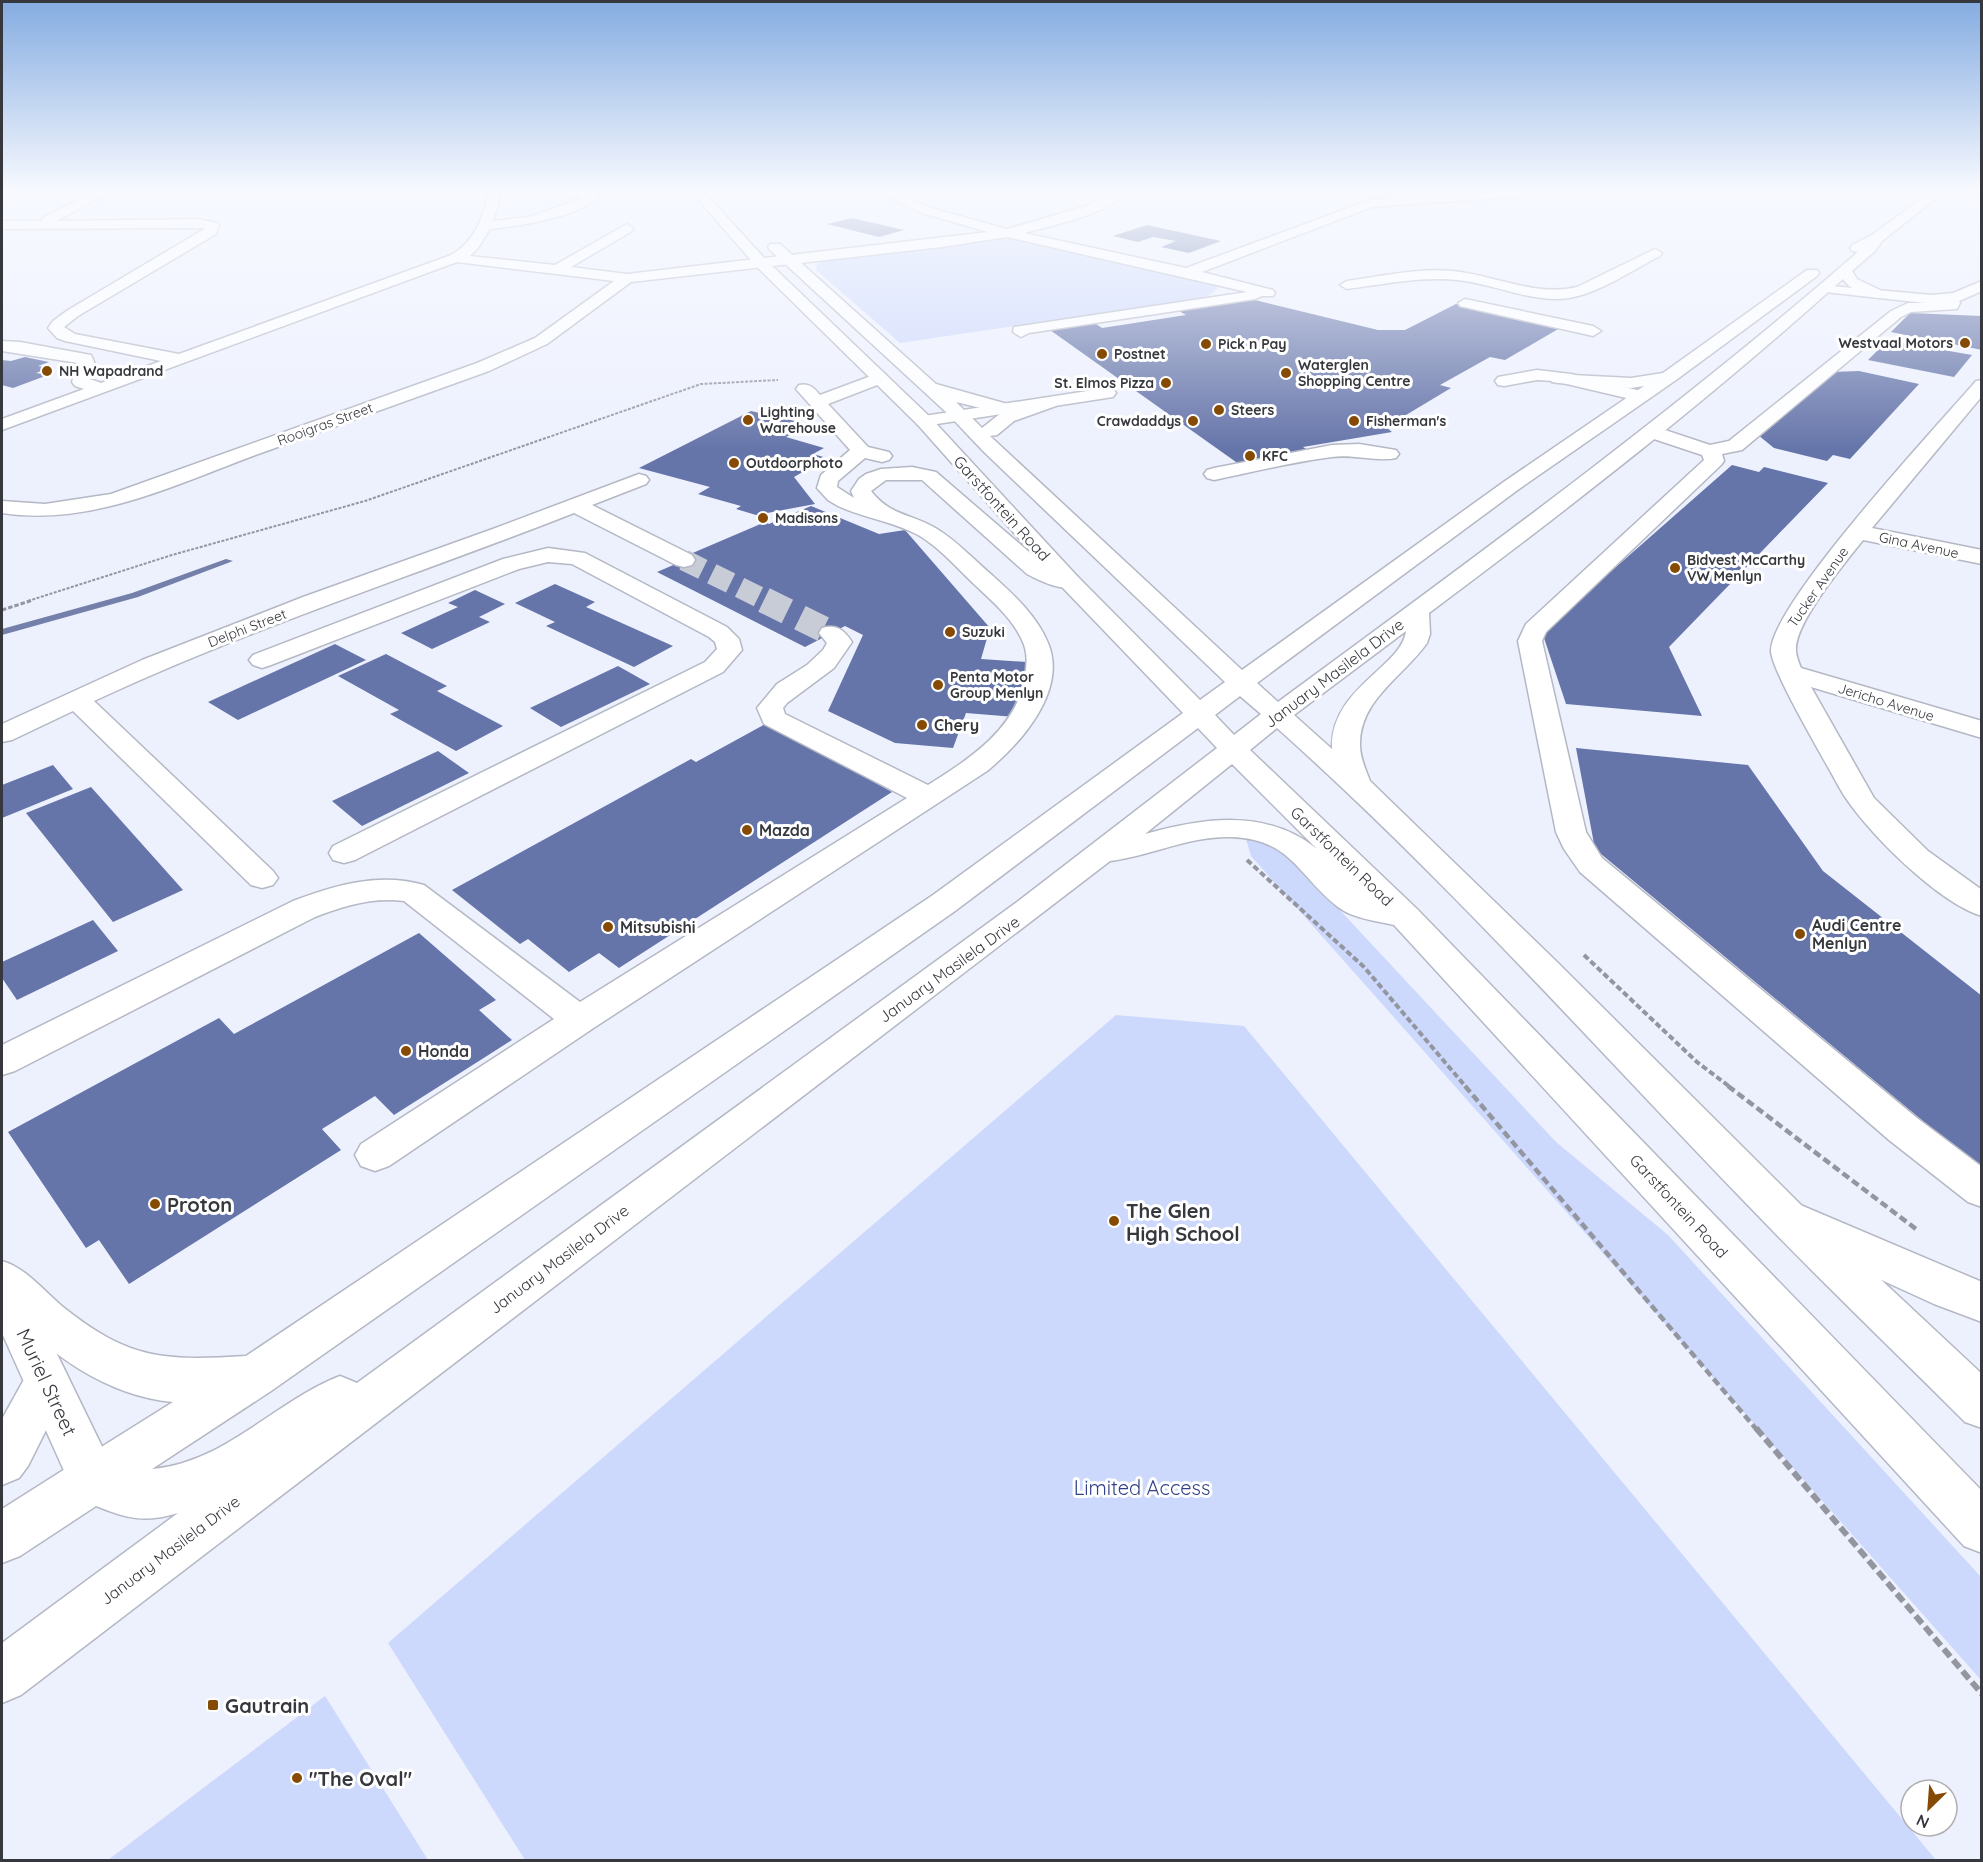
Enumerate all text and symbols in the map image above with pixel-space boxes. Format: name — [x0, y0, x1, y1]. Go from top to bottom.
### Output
place label: Westvaal Motors — [1839, 334, 1953, 352]
place label: Pick n Pay — [1218, 335, 1287, 353]
marker: Westvaal Motors — [1958, 336, 1972, 350]
marker: Pick n Pay — [1199, 337, 1213, 351]
place label: Postnet — [1114, 345, 1166, 363]
marker: Postnet — [1095, 347, 1109, 361]
place label: Waterglen Shopping Centre — [1298, 356, 1411, 390]
place label: NH Wapadrand — [59, 362, 163, 380]
marker: NH Wapadrand — [40, 364, 54, 378]
marker: Waterglen Shopping Centre — [1279, 366, 1293, 380]
place label: St. Elmos Pizza — [1054, 374, 1154, 392]
marker: St. Elmos Pizza — [1159, 376, 1173, 390]
street label: Rooigras Street — [275, 398, 375, 450]
place label: Steers — [1231, 401, 1275, 419]
place label: Lighting Warehouse — [760, 403, 836, 437]
marker: Steers — [1212, 403, 1226, 417]
place label: Crawdaddys — [1097, 412, 1181, 430]
place label: Fisherman's — [1366, 412, 1446, 430]
marker: Lighting Warehouse — [741, 413, 755, 427]
marker: Crawdaddys — [1186, 414, 1200, 428]
marker: Fisherman's — [1347, 414, 1361, 428]
place label: KFC — [1262, 447, 1288, 465]
marker: KFC — [1243, 449, 1257, 463]
street label: Garstfontein Road — [949, 451, 1055, 565]
place label: Outdoorphoto — [746, 454, 843, 472]
marker: Outdoorphoto — [727, 456, 741, 470]
place label: Madisons — [775, 509, 838, 527]
marker: Madisons — [756, 511, 770, 525]
street label: Gina Avenue — [1878, 528, 1961, 562]
street label: Tucker Avenue — [1784, 543, 1852, 631]
place label: Bidvest McCarthy VW Menlyn — [1687, 551, 1805, 585]
marker: Bidvest McCarthy VW Menlyn — [1668, 561, 1682, 575]
street label: Delphi Street — [205, 605, 289, 651]
street label: January Masilela Drive — [1260, 614, 1408, 732]
place label: Suzuki — [962, 623, 1005, 641]
marker: Suzuki — [943, 625, 957, 639]
place label: Penta Motor Group Menlyn — [950, 668, 1043, 702]
marker: Penta Motor Group Menlyn — [931, 678, 945, 692]
street label: Jericho Avenue — [1836, 679, 1936, 725]
place label: Chery — [934, 715, 979, 735]
marker: Chery — [915, 718, 929, 732]
street label: Garstfontein Road — [1287, 802, 1397, 910]
place label: Mazda — [759, 820, 810, 840]
marker: Mazda — [740, 823, 754, 837]
street label: January Masilela Drive — [875, 911, 1023, 1027]
place label: Audi Centre Menlyn — [1812, 915, 1901, 953]
place label: Mitsubishi — [620, 917, 696, 937]
marker: Mitsubishi — [601, 920, 615, 934]
marker: Audi Centre Menlyn — [1793, 927, 1807, 941]
place label: Honda — [418, 1041, 469, 1061]
marker: Honda — [399, 1044, 413, 1058]
street label: Garstfontein Road — [1626, 1150, 1732, 1262]
place label: Proton — [167, 1192, 232, 1217]
marker: Proton — [148, 1197, 162, 1211]
place label: The Glen High School — [1126, 1198, 1240, 1246]
street label: January Masilela Drive — [485, 1200, 633, 1318]
marker: The Glen High School — [1107, 1214, 1121, 1228]
street label: Muriel Street — [11, 1324, 83, 1440]
park label: Limited Access — [1074, 1475, 1210, 1500]
street label: January Masilela Drive — [96, 1491, 244, 1609]
place label: Gautrain — [225, 1693, 309, 1718]
marker: Gautrain — [206, 1698, 220, 1712]
place label: "The Oval" — [309, 1766, 413, 1791]
marker: "The Oval" — [290, 1771, 304, 1785]
north arrow — [1899, 1778, 1959, 1838]
text: N — [1913, 1810, 1932, 1833]

